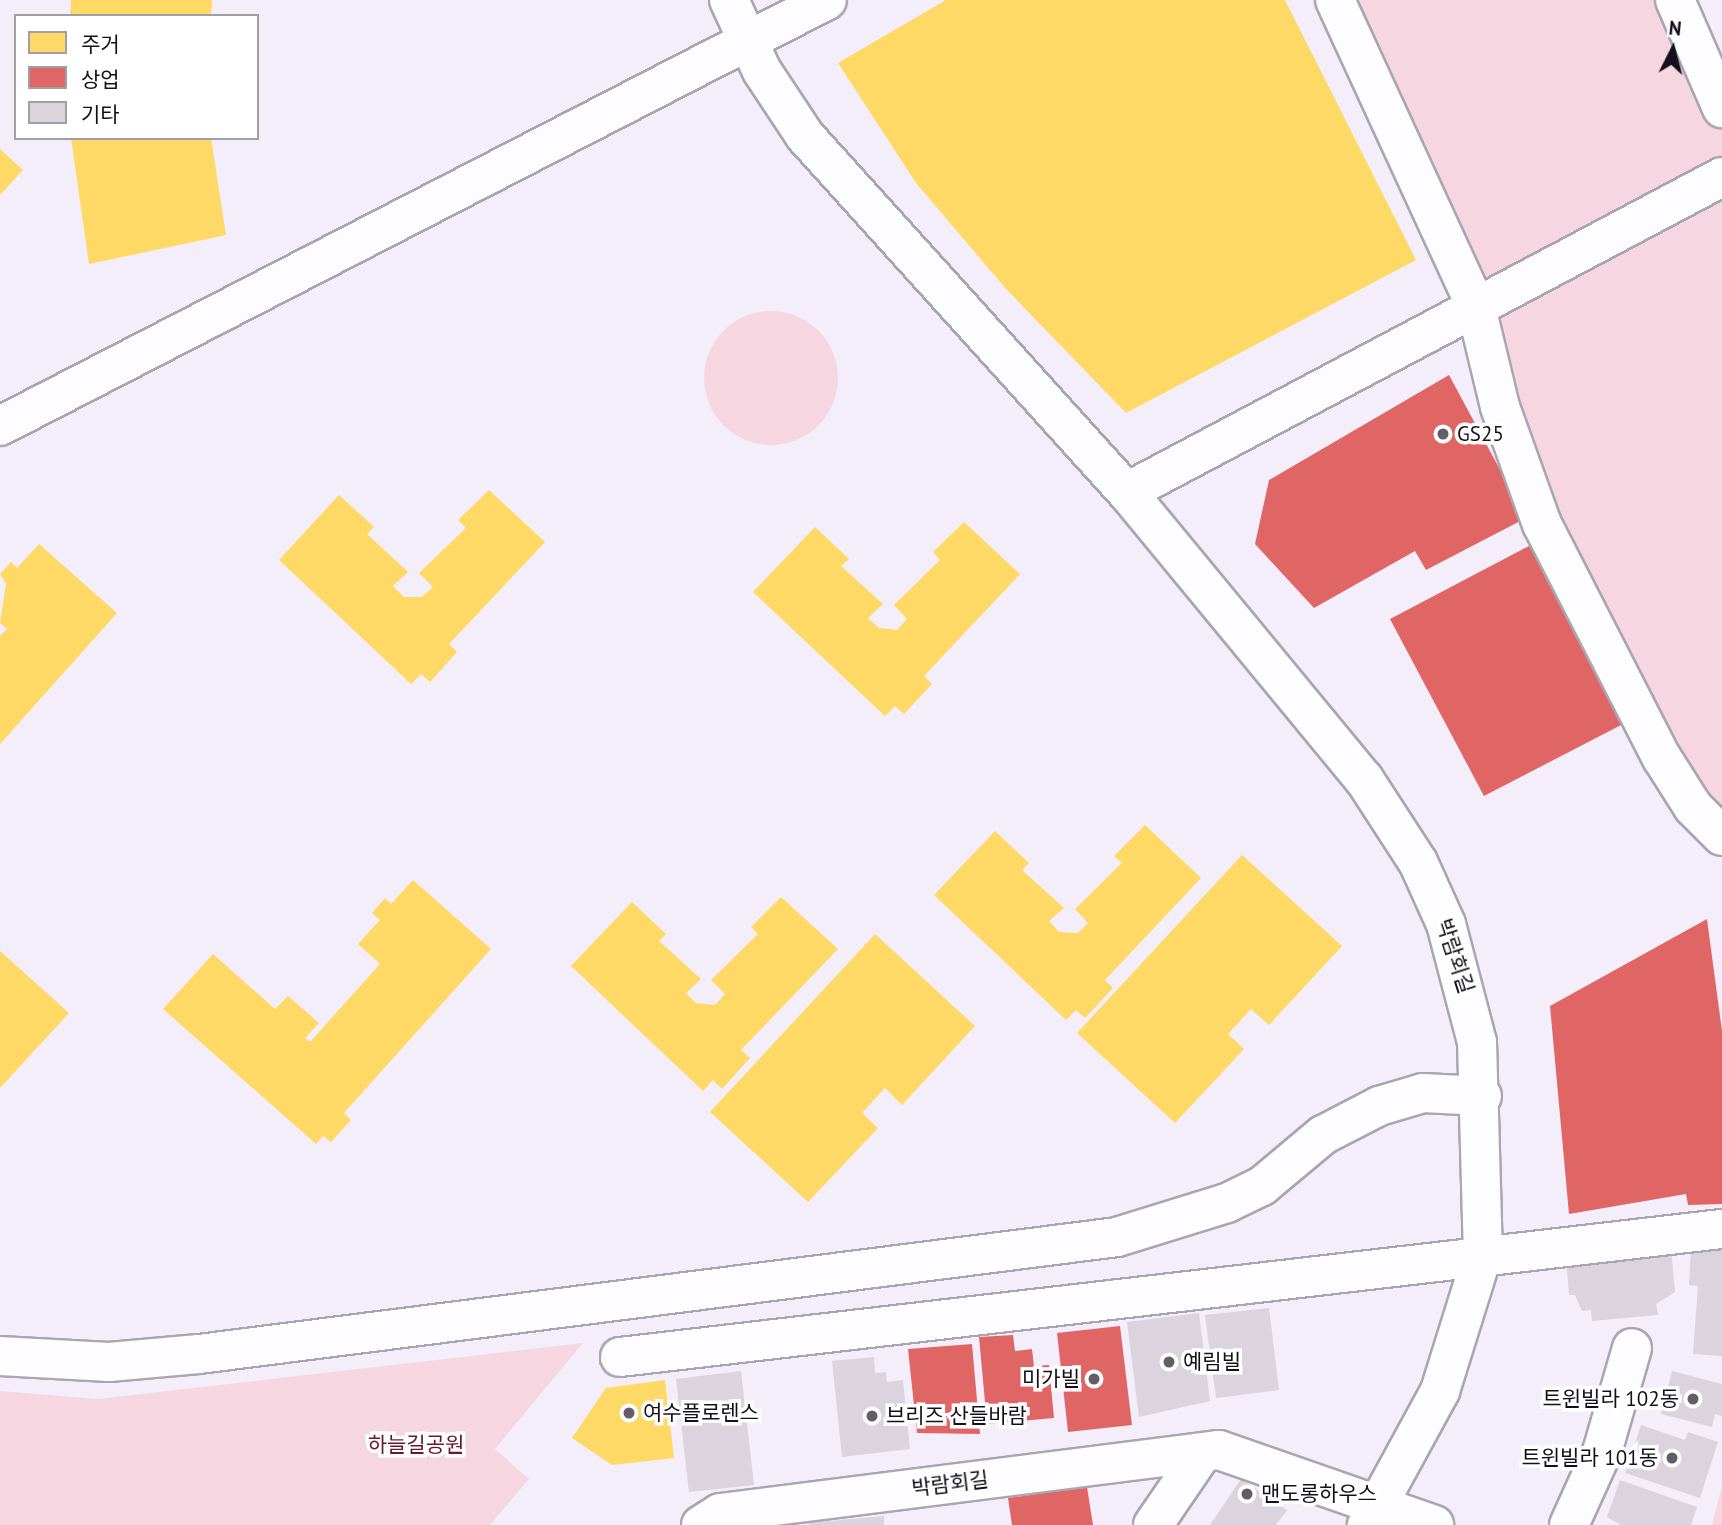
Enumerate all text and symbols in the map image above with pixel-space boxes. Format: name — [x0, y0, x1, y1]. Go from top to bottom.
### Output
legend — [14, 14, 259, 140]
north arrow — [1638, 14, 1708, 84]
text: N — [1668, 16, 1683, 41]
text: 주거 — [81, 31, 120, 58]
text: 상업 — [81, 66, 120, 93]
text: 기타 — [81, 101, 120, 128]
place label: GS25 — [1457, 421, 1504, 447]
marker: GS25 — [1435, 426, 1451, 442]
street label: 박람회길 — [1431, 915, 1479, 997]
place label: 예림빌 — [1183, 1349, 1241, 1375]
marker: 예림빌 — [1161, 1354, 1177, 1370]
place label: 미가빌 — [1022, 1366, 1080, 1392]
marker: 미가빌 — [1086, 1371, 1102, 1387]
place label: 트윈빌라 102동 — [1542, 1386, 1679, 1412]
marker: 트윈빌라 102동 — [1685, 1391, 1701, 1407]
place label: 여수플로렌스 — [643, 1400, 759, 1426]
place label: 브리즈 산들바람 — [886, 1403, 1027, 1429]
marker: 여수플로렌스 — [621, 1405, 637, 1421]
marker: 브리즈 산들바람 — [864, 1408, 880, 1424]
park label: 하늘길공원 — [368, 1432, 464, 1458]
place label: 트윈빌라 101동 — [1521, 1445, 1658, 1471]
marker: 트윈빌라 101동 — [1664, 1450, 1680, 1466]
street label: 박람회길 — [910, 1467, 990, 1501]
place label: 맨도롱하우스 — [1261, 1481, 1377, 1507]
marker: 맨도롱하우스 — [1239, 1486, 1255, 1502]

